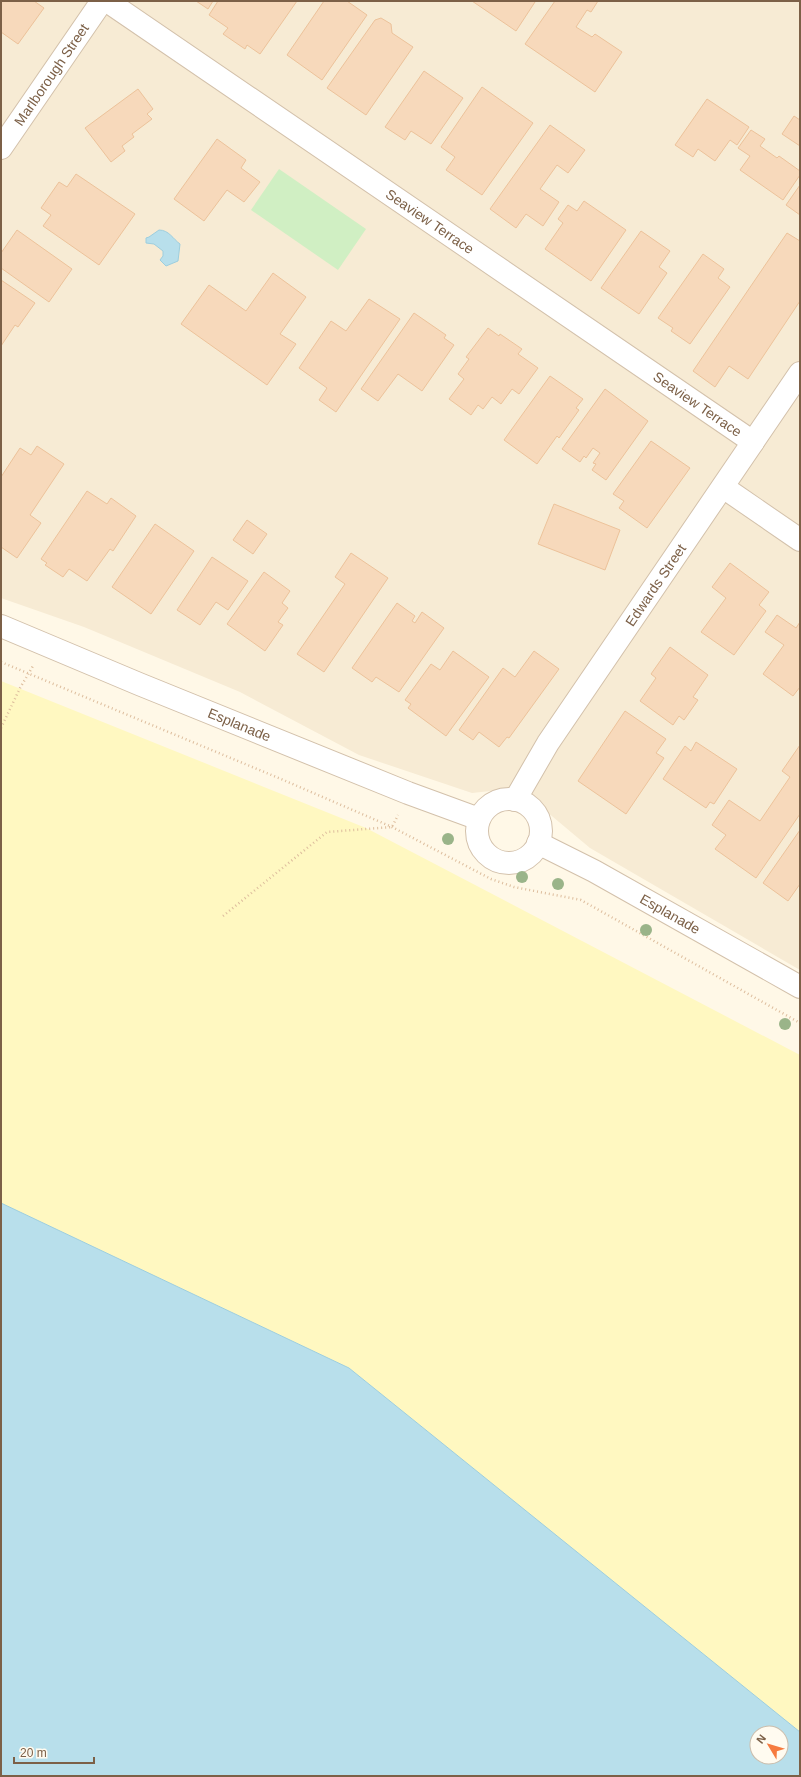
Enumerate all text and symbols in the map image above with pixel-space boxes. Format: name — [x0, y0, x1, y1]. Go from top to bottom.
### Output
street label: Marlborough Street — [11, 21, 92, 129]
street label: Seaview Terrace — [383, 186, 477, 257]
street label: Seaview Terrace — [650, 368, 745, 440]
street label: Edwards Street — [622, 541, 689, 629]
street label: Esplanade — [206, 705, 273, 745]
street label: Esplanade — [637, 891, 703, 937]
north arrow — [749, 1725, 789, 1765]
text: N — [754, 1732, 768, 1746]
scale bar — [14, 1739, 94, 1765]
text: 20 m — [20, 1746, 47, 1760]

